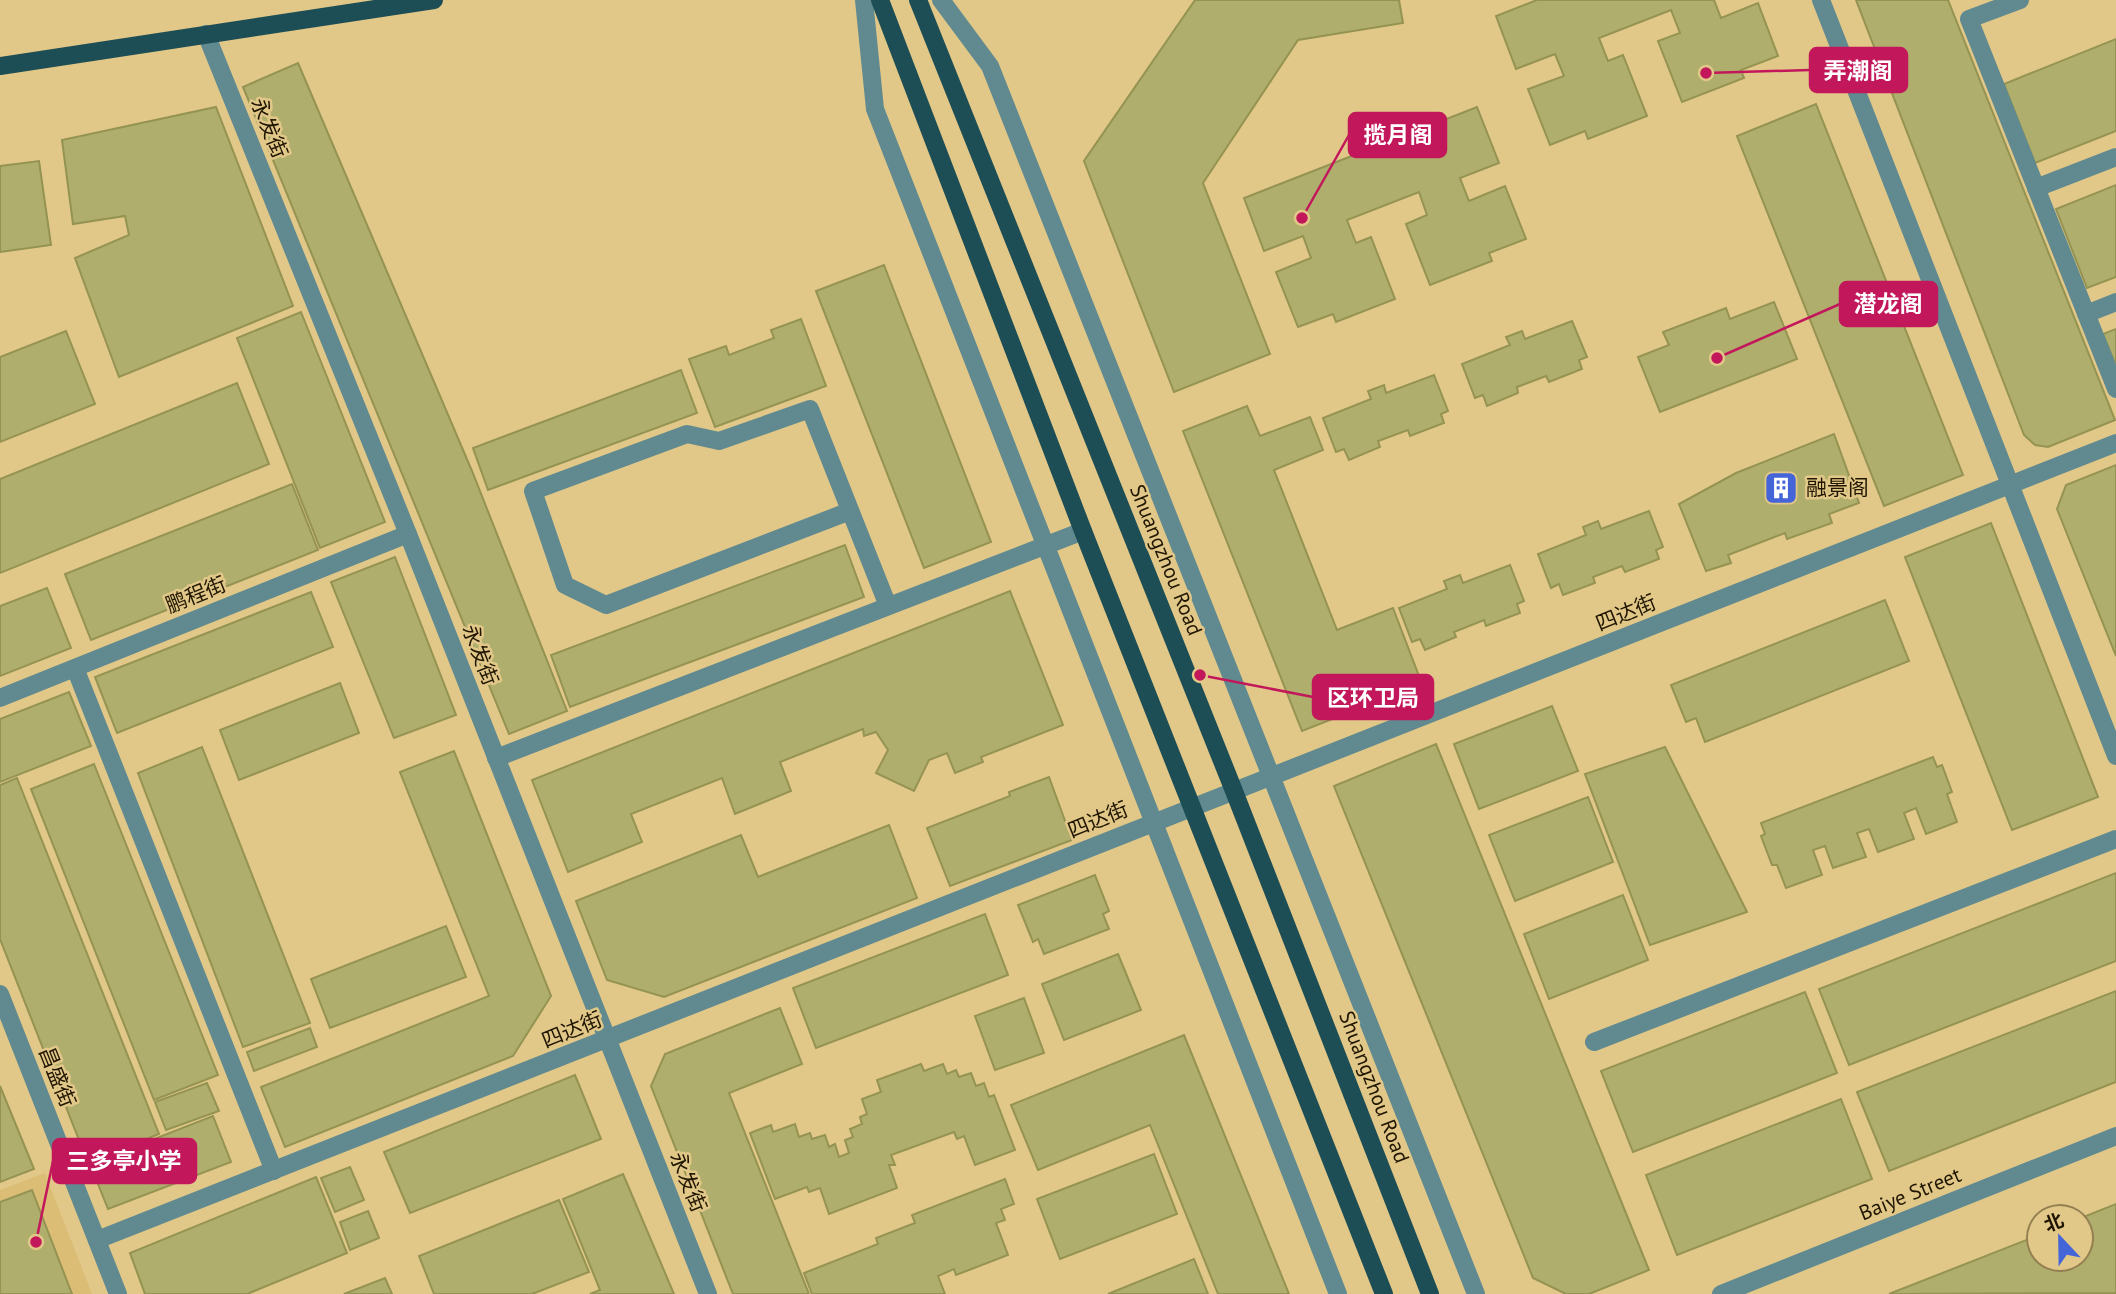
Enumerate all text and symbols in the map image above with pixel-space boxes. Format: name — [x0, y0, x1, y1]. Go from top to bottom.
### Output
callout: 弄潮阁 — [1810, 48, 1907, 92]
text: 弄潮阁 — [1824, 56, 1893, 85]
street label: 永发街 — [245, 94, 294, 162]
callout: 揽月阁 — [1349, 113, 1446, 157]
text: 揽月阁 — [1364, 120, 1433, 149]
callout: 潜龙阁 — [1840, 282, 1937, 326]
text: 潜龙阁 — [1854, 289, 1923, 318]
building icon: 融景阁 — [1762, 469, 1800, 507]
place label: 融景阁 — [1806, 474, 1869, 501]
street label: Shuangzhou Road — [1124, 480, 1209, 639]
street label: 鹏程街 — [162, 570, 230, 619]
street label: 四达街 — [1592, 588, 1660, 637]
street label: 永发街 — [457, 621, 504, 689]
callout: 区环卫局 — [1313, 675, 1433, 719]
text: 区环卫局 — [1327, 683, 1419, 712]
street label: 四达街 — [1064, 795, 1132, 844]
street label: 四达街 — [538, 1005, 606, 1054]
street label: Shuangzhou Road — [1333, 1007, 1416, 1167]
street label: 昌盛街 — [33, 1043, 82, 1111]
callout: 三多亭小学 — [53, 1139, 196, 1183]
text: 三多亭小学 — [67, 1146, 182, 1175]
street label: 永发街 — [664, 1148, 713, 1216]
street label: Baiye Street — [1855, 1161, 1965, 1226]
north arrow — [2025, 1203, 2095, 1273]
text: 北 — [2040, 1208, 2067, 1237]

